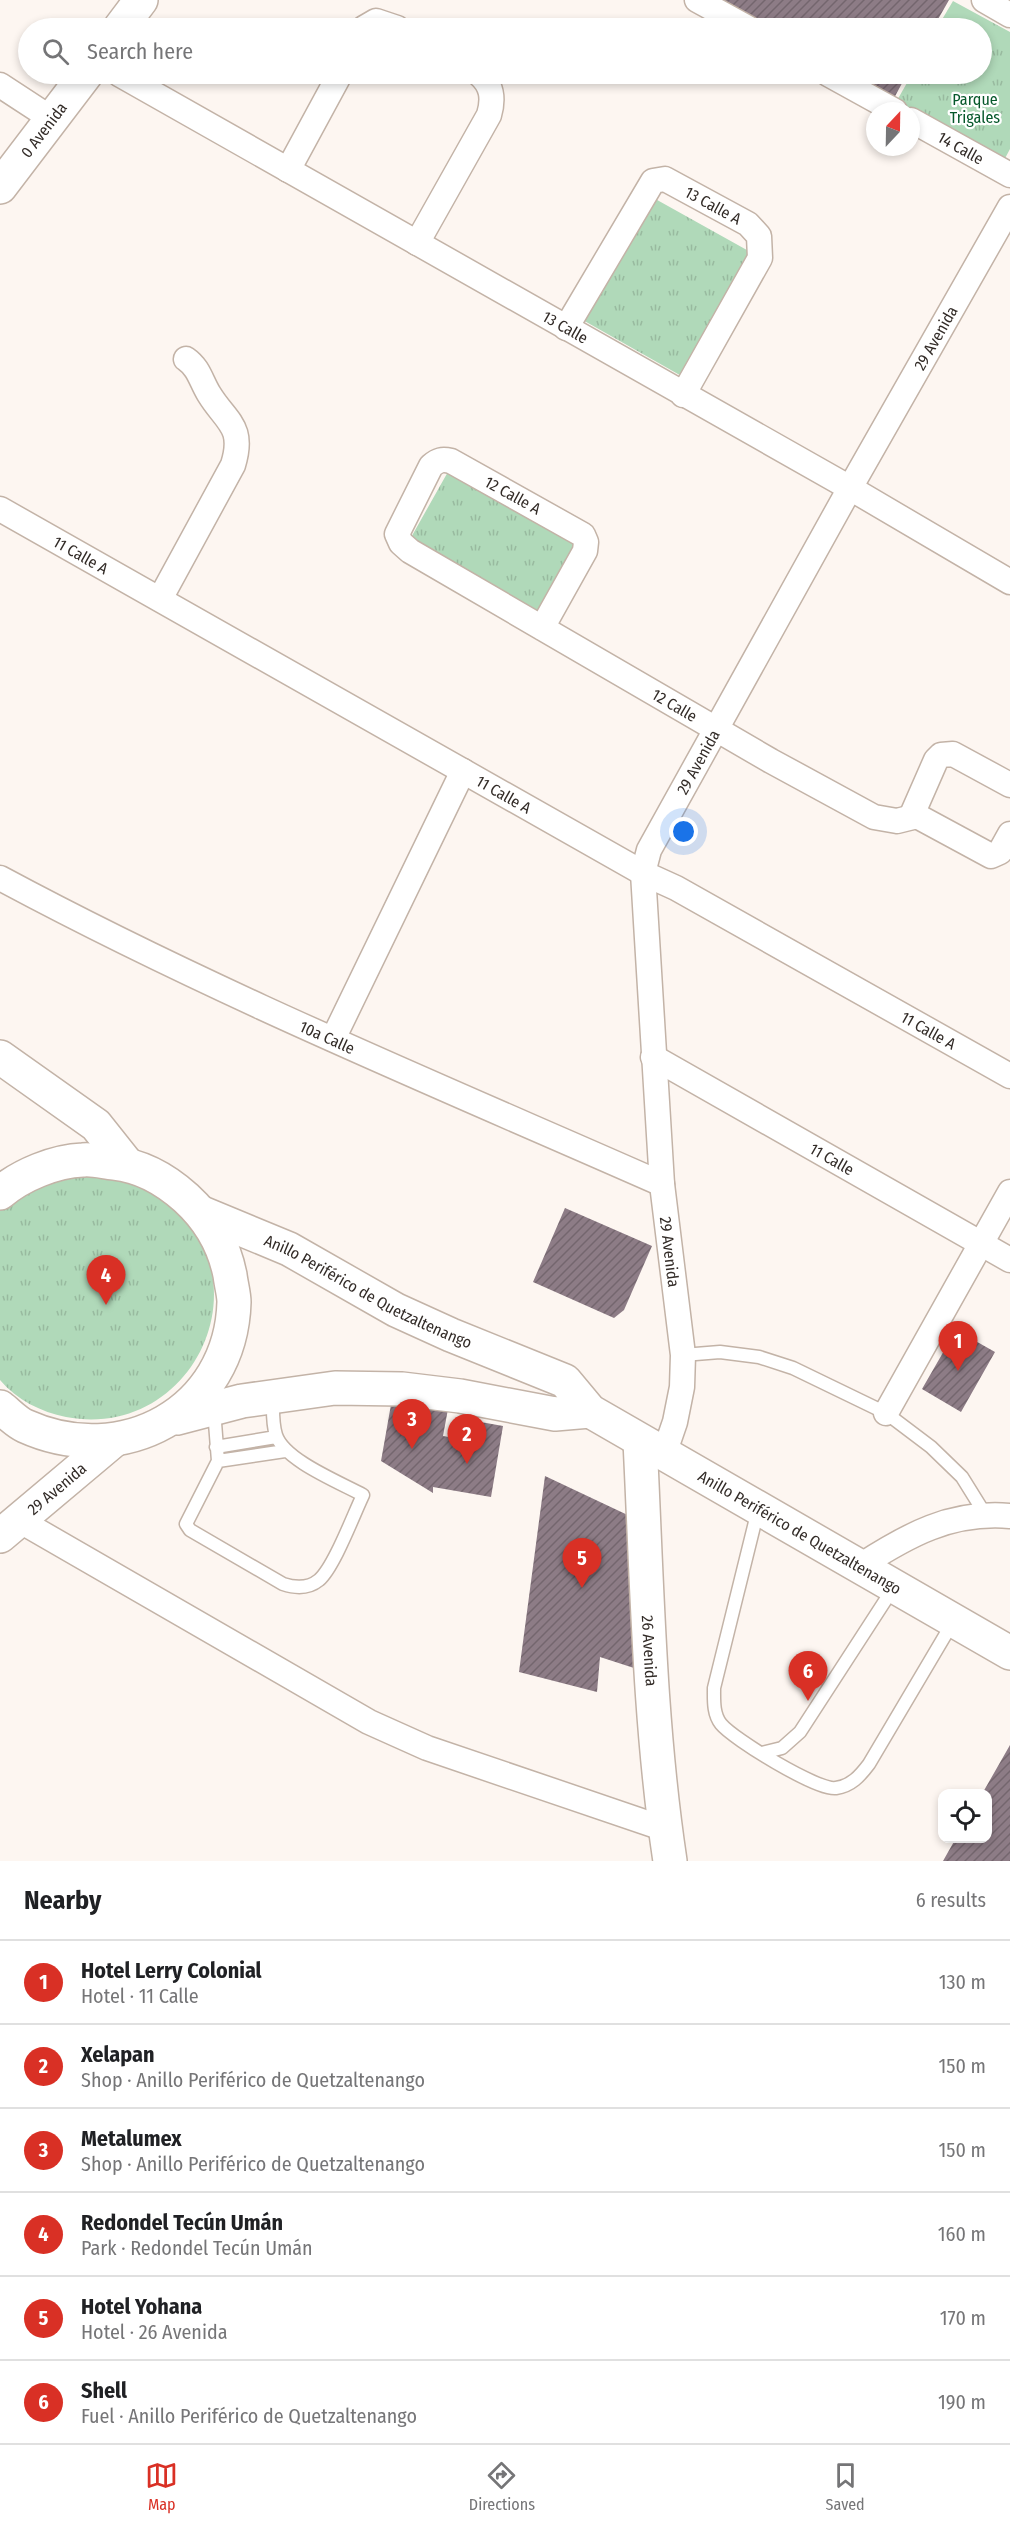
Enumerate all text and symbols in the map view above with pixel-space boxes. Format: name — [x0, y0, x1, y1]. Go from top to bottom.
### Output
search box — [18, 18, 992, 84]
icon: search — [39, 35, 72, 68]
text: Search here — [87, 38, 193, 65]
park label: Parque Trigales — [950, 90, 1000, 127]
street label: 0 Avenida — [17, 99, 71, 161]
north arrow — [866, 102, 920, 156]
street label: 14 Calle — [934, 128, 987, 169]
street label: 13 Calle A — [682, 183, 745, 229]
street label: 29 Avenida — [910, 303, 962, 374]
street label: 13 Calle — [539, 307, 591, 348]
street label: 12 Calle A — [481, 472, 545, 519]
street label: 11 Calle A — [50, 532, 112, 579]
street label: 12 Calle — [648, 685, 700, 726]
street label: 29 Avenida — [673, 726, 724, 798]
street label: 11 Calle A — [473, 772, 535, 818]
your location — [669, 817, 698, 846]
street label: 11 Calle A — [897, 1008, 960, 1054]
street label: 10a Calle — [297, 1017, 358, 1058]
street label: 11 Calle — [806, 1139, 857, 1179]
street label: 29 Avenida — [656, 1216, 683, 1288]
street label: Anillo Periférico de Quetzaltenango — [261, 1231, 475, 1352]
pin: 4 — [86, 1256, 126, 1305]
pin: 1 — [938, 1322, 978, 1371]
pin: 3 — [392, 1400, 432, 1449]
pin: 2 — [448, 1414, 486, 1464]
street label: 29 Avenida — [24, 1459, 90, 1519]
street label: Anillo Periférico de Quetzaltenango — [695, 1466, 905, 1598]
pin: 5 — [562, 1538, 602, 1588]
street label: 26 Avenida — [638, 1615, 661, 1687]
pin: 6 — [788, 1652, 828, 1701]
map controls — [938, 1789, 992, 1843]
button: locate — [938, 1789, 992, 1843]
text: Nearby — [24, 1885, 101, 1916]
text: 6 results — [916, 1888, 986, 1912]
text: Hotel Lerry Colonial — [81, 1957, 262, 1984]
text: 1 — [39, 1970, 48, 1994]
text: 130 m — [939, 1970, 986, 1994]
text: Hotel · 11 Calle — [81, 1984, 199, 2008]
text: Xelapan — [81, 2041, 154, 2068]
text: 2 — [39, 2054, 48, 2078]
text: 150 m — [939, 2054, 986, 2078]
text: Shop · Anillo Periférico de Quetzaltenango — [81, 2068, 425, 2092]
text: Metalumex — [81, 2125, 182, 2152]
text: 3 — [39, 2138, 48, 2162]
text: 150 m — [939, 2138, 986, 2162]
text: Shop · Anillo Periférico de Quetzaltenango — [81, 2152, 425, 2176]
text: Redondel Tecún Umán — [81, 2209, 283, 2236]
text: 4 — [38, 2222, 49, 2246]
text: 160 m — [938, 2222, 986, 2246]
text: Park · Redondel Tecún Umán — [81, 2236, 313, 2260]
text: Hotel Yohana — [81, 2293, 202, 2320]
text: 5 — [39, 2306, 48, 2330]
text: 170 m — [940, 2306, 986, 2330]
text: Hotel · 26 Avenida — [81, 2320, 227, 2344]
text: Shell — [81, 2377, 127, 2404]
text: 6 — [38, 2390, 49, 2414]
text: 190 m — [938, 2390, 986, 2414]
text: Fuel · Anillo Periférico de Quetzaltenango — [81, 2404, 417, 2428]
tab: Map — [145, 2459, 178, 2514]
tab: Directions — [469, 2459, 535, 2514]
tab: Saved — [826, 2459, 865, 2514]

